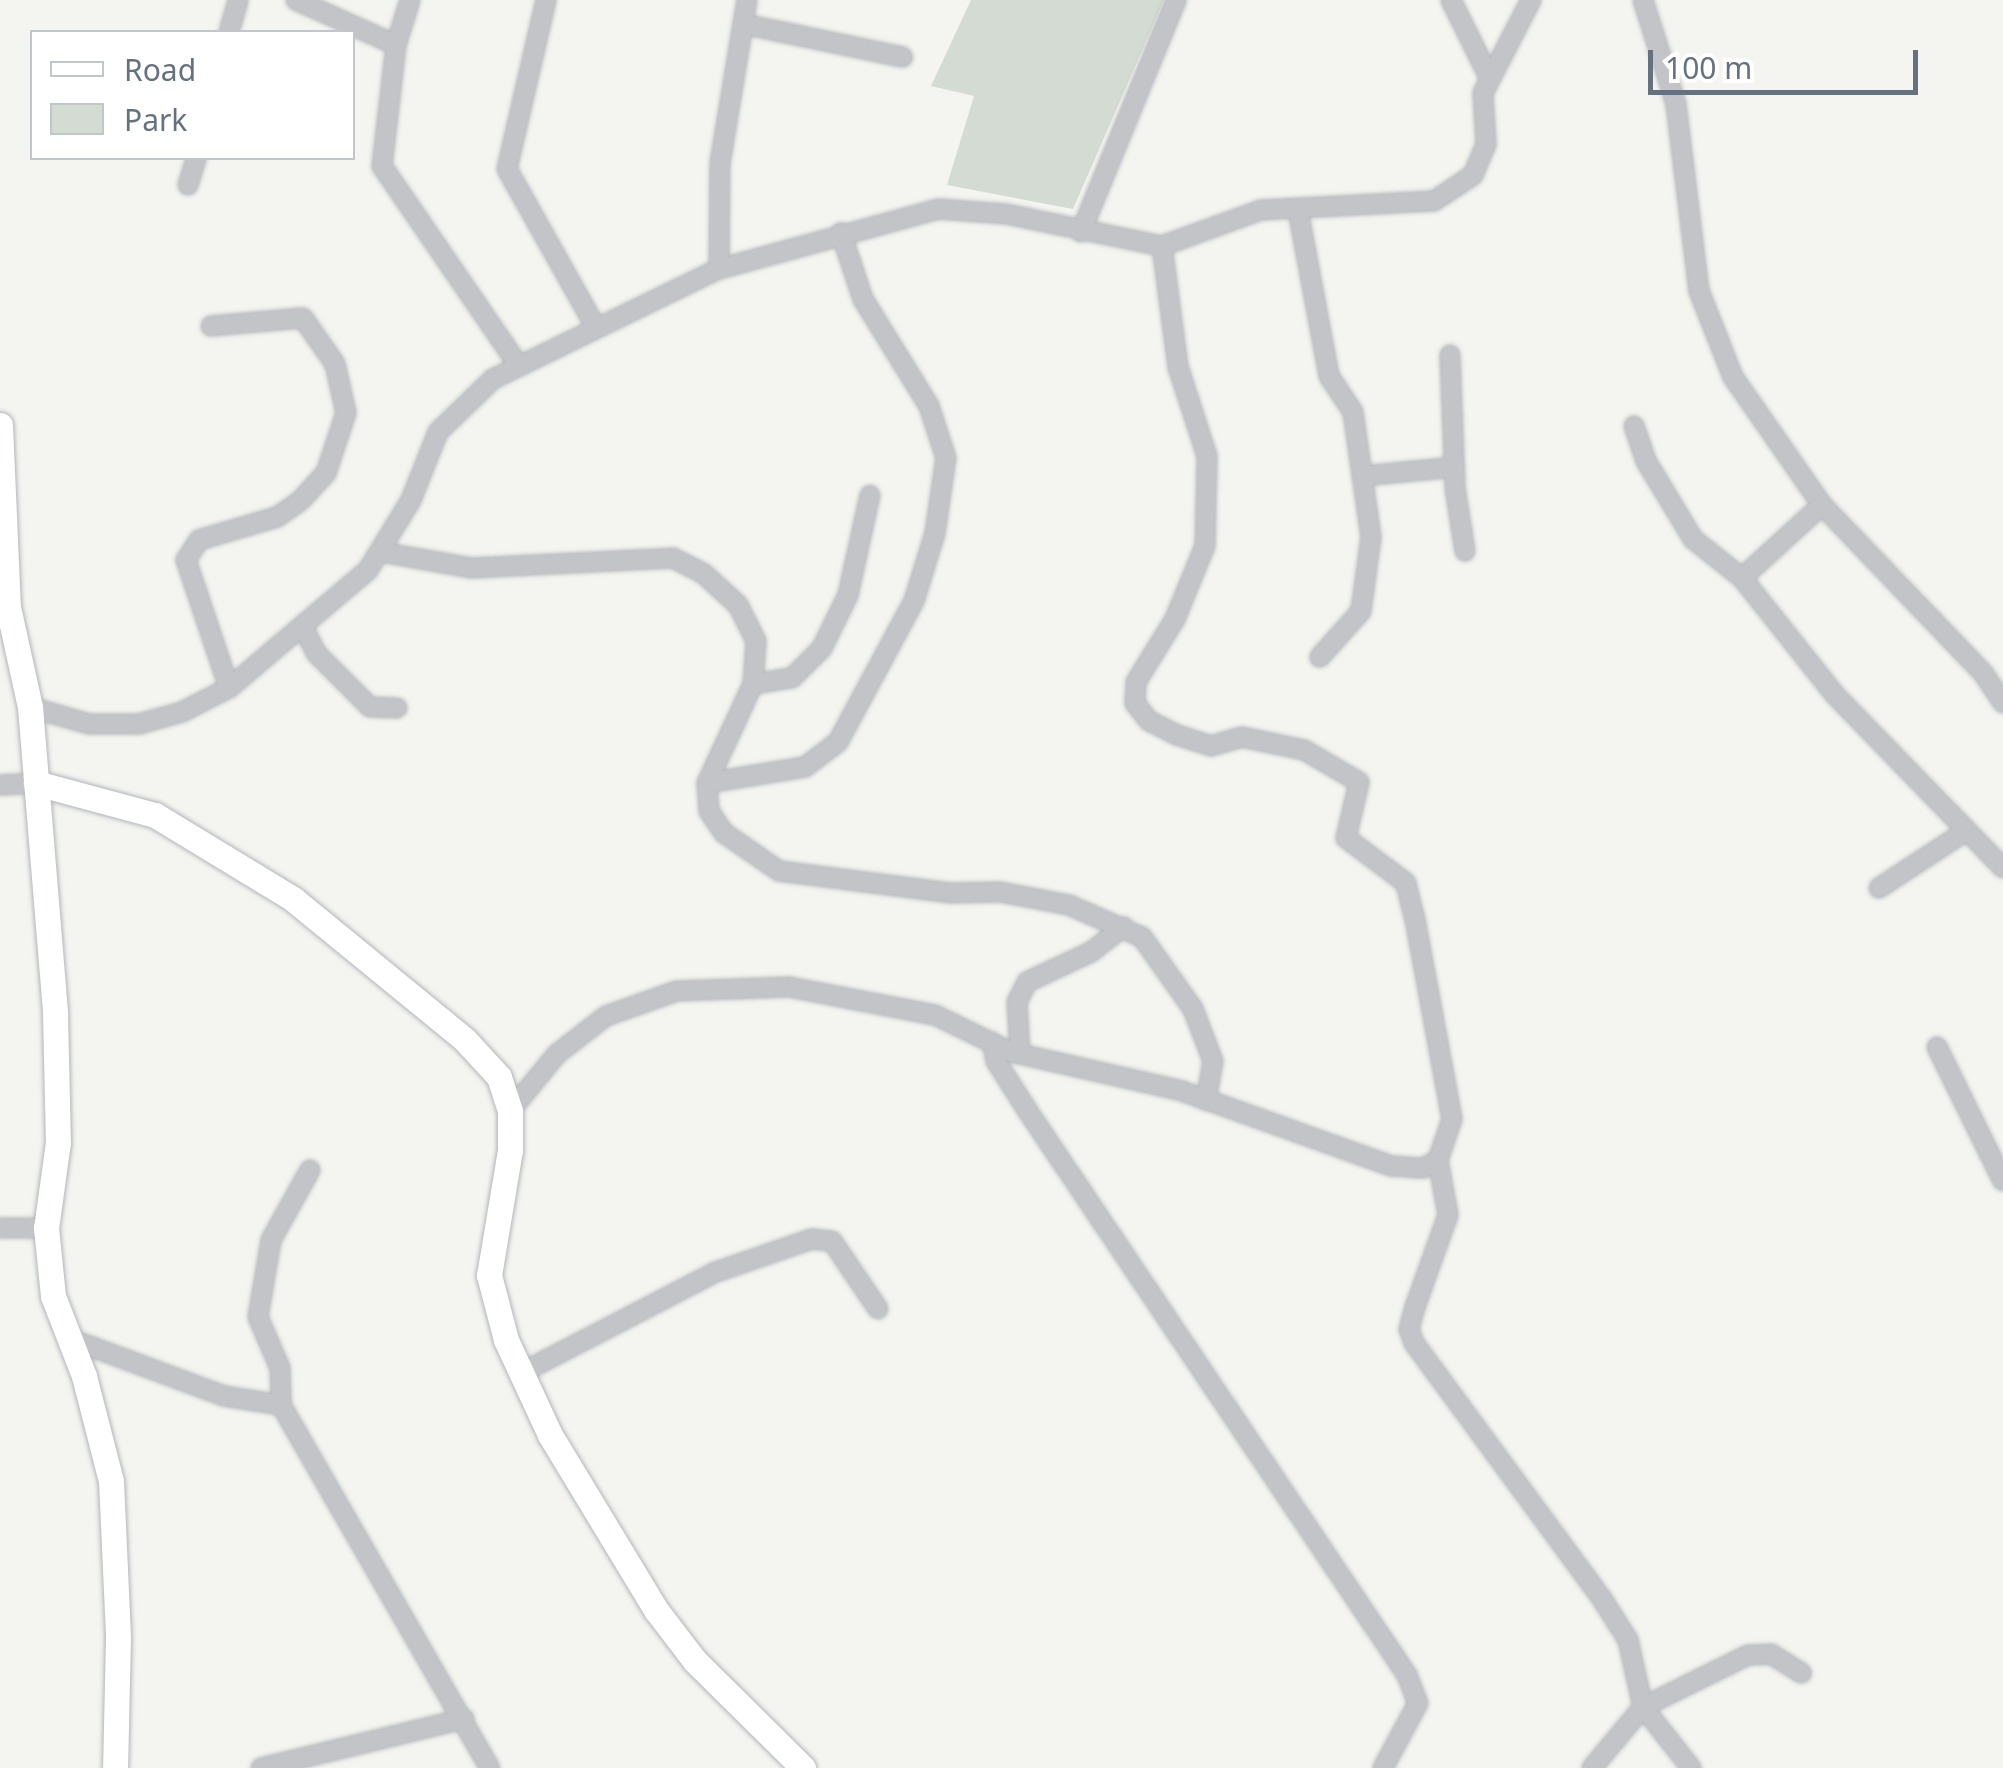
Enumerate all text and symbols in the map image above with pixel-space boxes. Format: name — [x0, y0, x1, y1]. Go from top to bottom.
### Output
legend — [30, 30, 355, 160]
scale bar — [1653, 30, 1923, 92]
text: 100 m — [1665, 47, 1752, 88]
text: Road — [124, 49, 196, 90]
text: Park — [124, 99, 187, 140]

